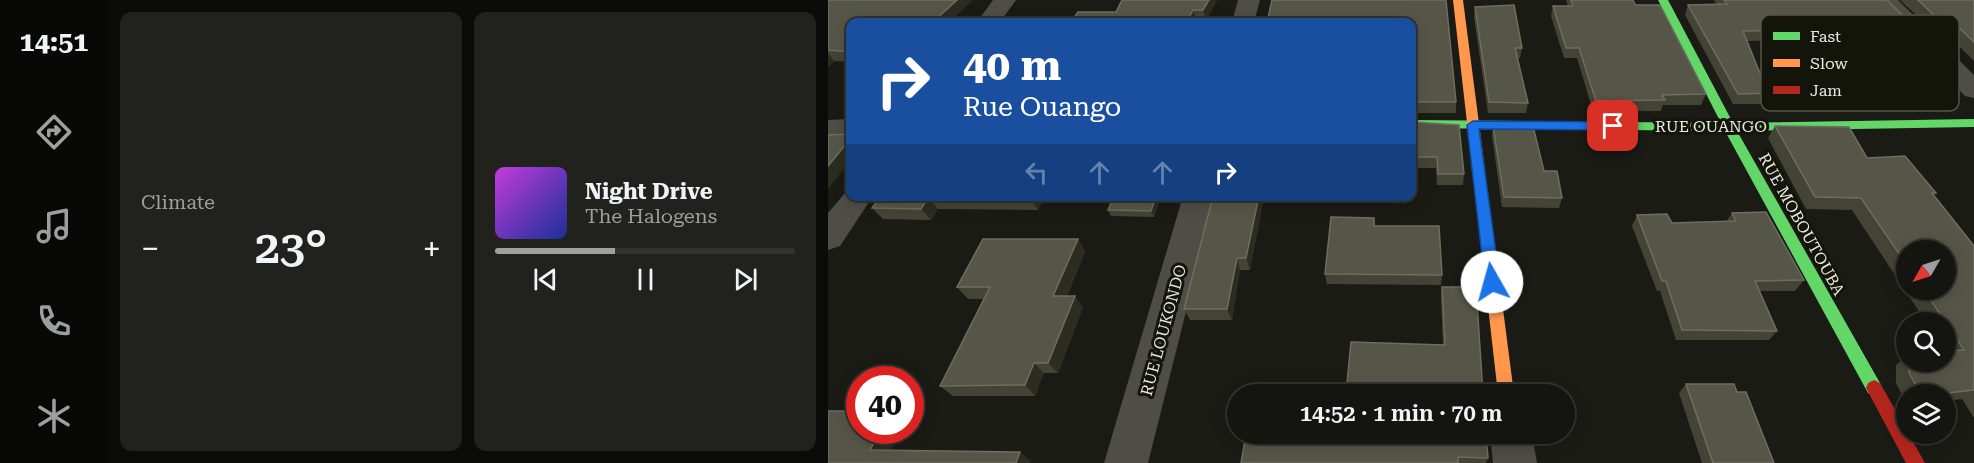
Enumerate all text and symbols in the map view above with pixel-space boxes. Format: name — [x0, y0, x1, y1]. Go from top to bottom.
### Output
legend — [1761, 15, 1959, 111]
text: 14:51 — [20, 26, 88, 58]
text: Fast — [1810, 27, 1841, 46]
text: 40 m — [963, 41, 1061, 90]
icon: right — [864, 42, 942, 120]
text: Slow — [1810, 54, 1848, 73]
text: Jam — [1810, 81, 1842, 100]
text: Rue Ouango — [963, 91, 1121, 123]
pin — [1587, 100, 1638, 151]
icon: arrive — [1596, 109, 1629, 142]
icon: directions — [33, 111, 75, 153]
street label: RUE OUANGO — [1655, 117, 1767, 136]
street label: RUE MOBOUTOUBA — [1754, 150, 1849, 300]
icon: left — [1020, 156, 1053, 189]
icon: ahead — [1083, 156, 1116, 189]
icon: ahead — [1146, 156, 1179, 189]
icon: right — [1209, 156, 1242, 189]
text: Night Drive — [585, 179, 713, 204]
text: Climate — [141, 190, 215, 214]
text: The Halogens — [585, 204, 717, 228]
icon: music — [33, 205, 75, 247]
text: 23° — [255, 221, 327, 274]
text: − — [141, 229, 159, 268]
text: + — [423, 229, 441, 268]
north arrow — [1896, 240, 1956, 300]
map controls — [1896, 240, 1956, 444]
position arrow — [1460, 250, 1524, 314]
street label: RUE LOUKONDO — [1137, 262, 1190, 398]
icon: previous — [529, 263, 562, 296]
icon: pause — [629, 263, 662, 296]
icon: next — [729, 263, 762, 296]
icon: phone — [33, 300, 75, 342]
button: search — [1896, 312, 1956, 372]
speed limit sign: 40 — [846, 366, 924, 444]
button: layers — [1896, 384, 1956, 444]
icon: climate — [33, 395, 75, 437]
text: 14:52 · 1 min · 70 m — [1300, 401, 1502, 426]

